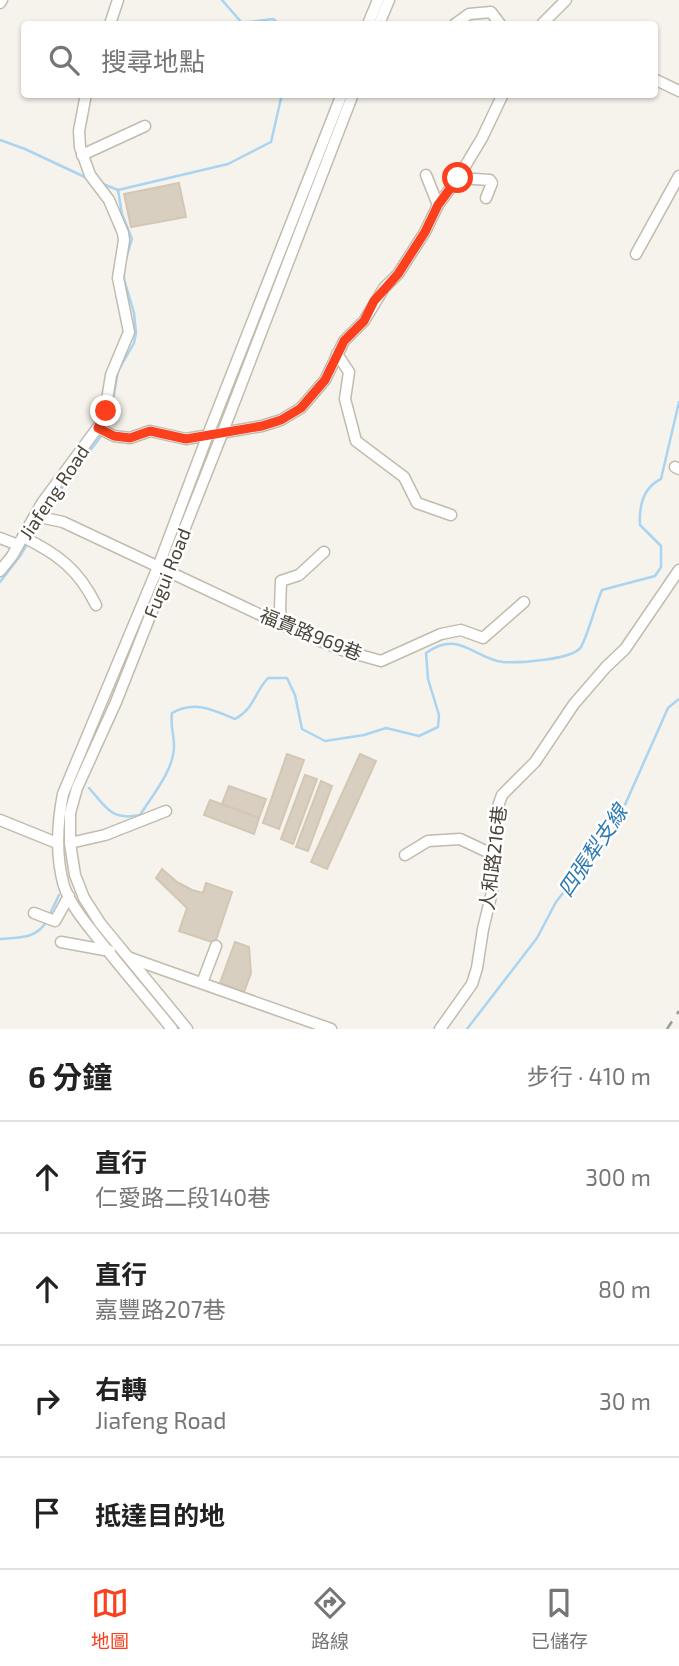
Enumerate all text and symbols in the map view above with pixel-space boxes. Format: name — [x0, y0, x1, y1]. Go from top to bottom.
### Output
search box — [21, 21, 658, 98]
icon: search — [45, 41, 83, 79]
text: 搜尋地點 — [101, 45, 205, 76]
route start — [442, 162, 473, 193]
route end — [90, 395, 121, 426]
street label: Jiafeng Road — [14, 440, 93, 543]
street label: Fugui Road — [138, 525, 195, 621]
street label: 福貴路969巷 — [257, 603, 366, 665]
water label: 四張犁支線 — [552, 798, 633, 901]
street label: 人和路216巷 — [475, 804, 510, 912]
text: 6 分鐘 — [28, 1058, 112, 1094]
text: 步行 · 410 m — [527, 1062, 651, 1090]
text: 直行 — [95, 1146, 147, 1177]
icon: ahead — [28, 1158, 66, 1196]
text: 300 m — [585, 1163, 651, 1191]
text: 仁愛路二段140巷 — [95, 1183, 270, 1211]
text: 直行 — [95, 1258, 147, 1289]
icon: ahead — [28, 1270, 66, 1308]
text: 80 m — [598, 1275, 651, 1303]
text: 嘉豐路207巷 — [95, 1295, 226, 1323]
text: 右轉 — [95, 1373, 147, 1404]
icon: right — [28, 1382, 66, 1420]
text: 30 m — [599, 1387, 651, 1415]
text: Jiafeng Road — [95, 1406, 226, 1434]
icon: arrive — [28, 1494, 66, 1532]
text: 抵達目的地 — [95, 1499, 225, 1530]
tab: 地圖 — [91, 1584, 129, 1653]
tab: 路線 — [311, 1584, 349, 1653]
tab: 已儲存 — [531, 1584, 588, 1653]

